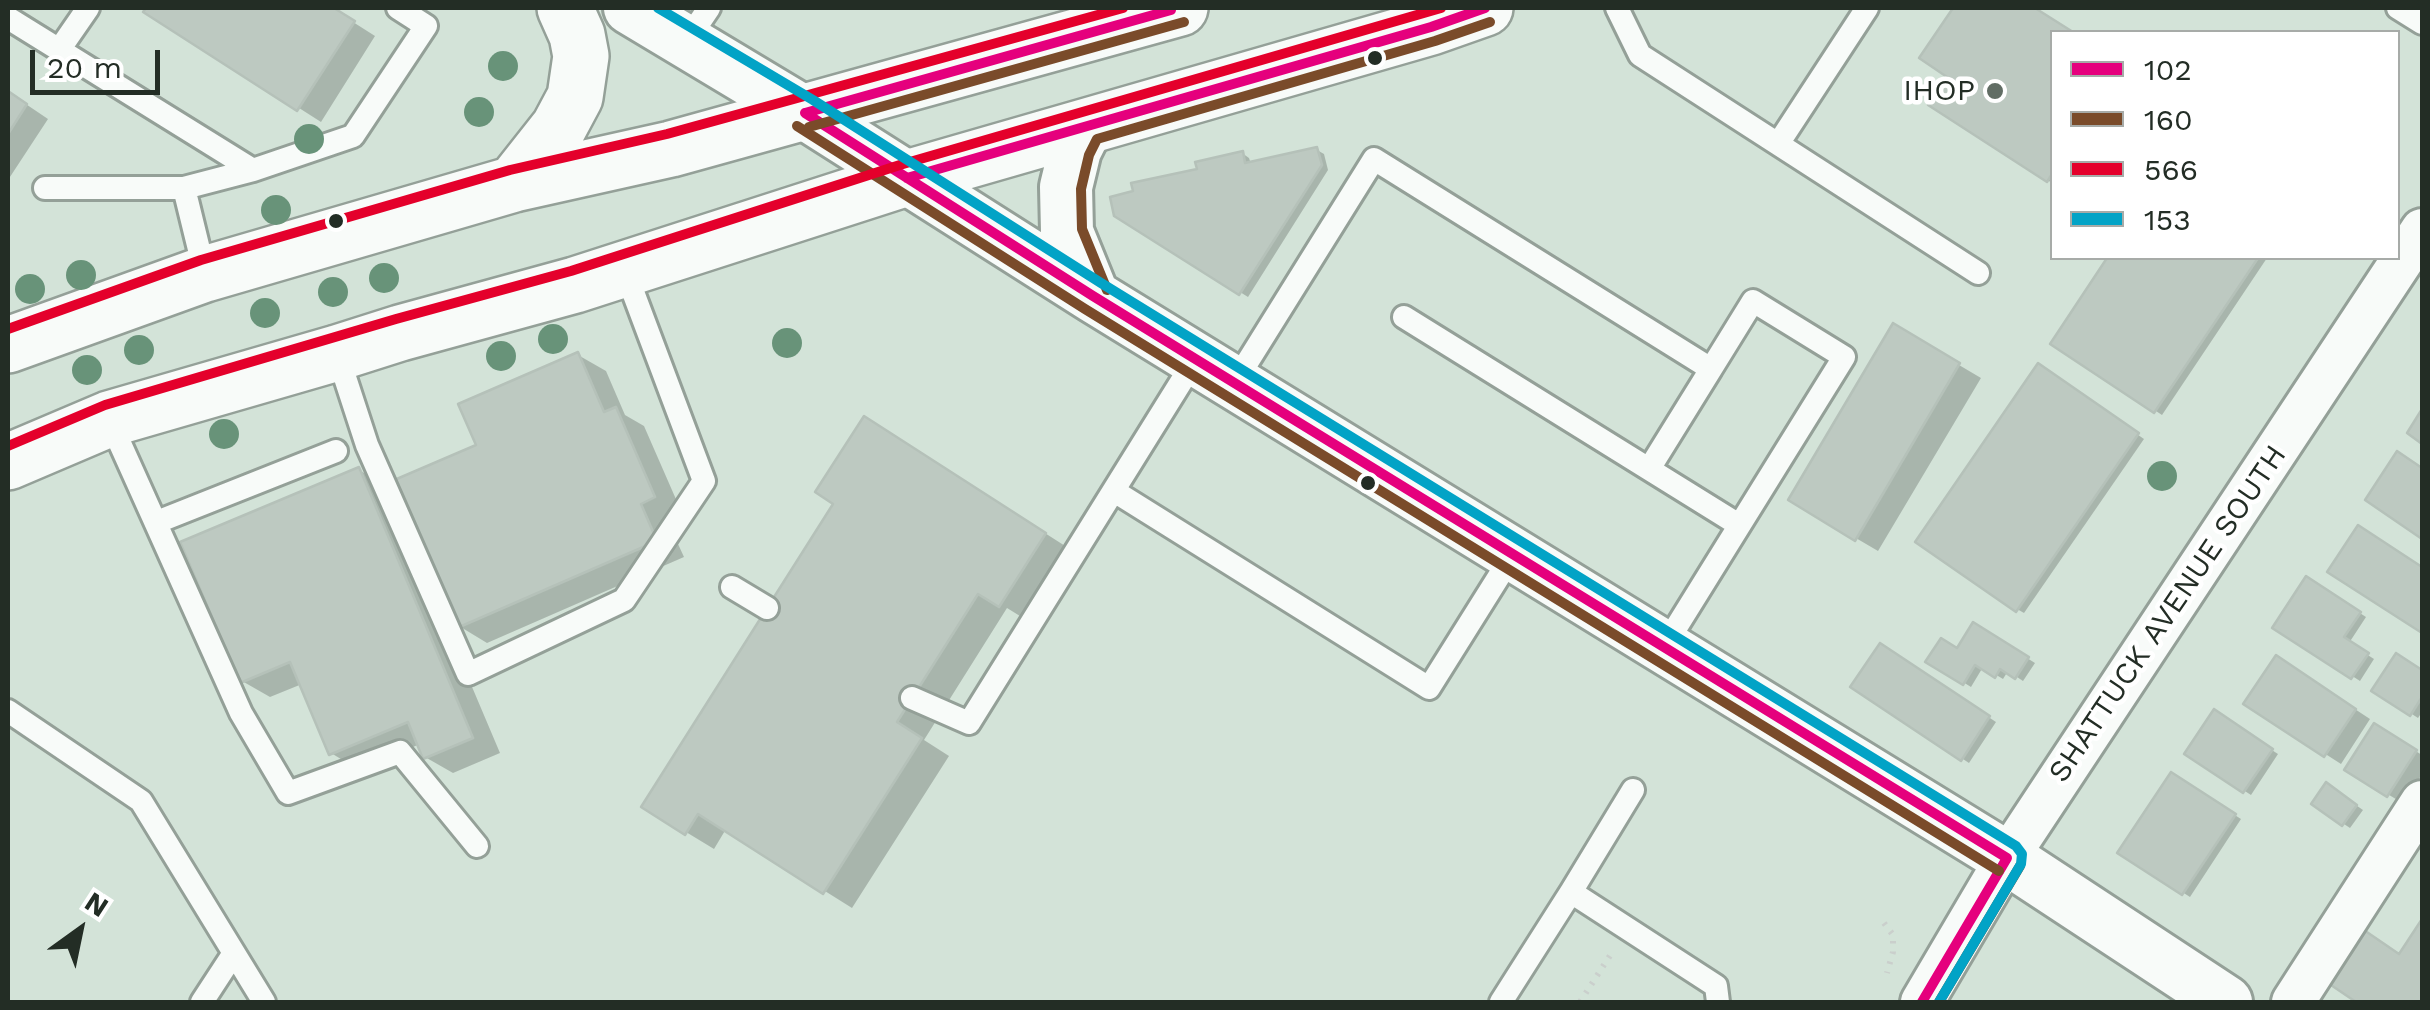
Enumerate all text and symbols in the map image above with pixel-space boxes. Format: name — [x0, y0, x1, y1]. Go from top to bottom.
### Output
scale bar — [35, 30, 165, 92]
legend — [2050, 30, 2400, 260]
unlabelled marker — [1365, 48, 1385, 68]
text: 20 m — [47, 50, 122, 85]
text: 102 — [2144, 52, 2192, 87]
place label: IHOP — [1903, 73, 1975, 109]
marker: IHOP — [1984, 80, 2006, 102]
text: 160 — [2144, 102, 2193, 137]
text: 566 — [2144, 152, 2198, 187]
text: 153 — [2144, 202, 2191, 237]
unlabelled marker — [326, 211, 346, 231]
street label: SHATTUCK AVENUE SOUTH — [2042, 439, 2294, 789]
unlabelled marker — [1358, 473, 1378, 493]
north arrow — [30, 880, 130, 980]
text: N — [79, 885, 114, 924]

